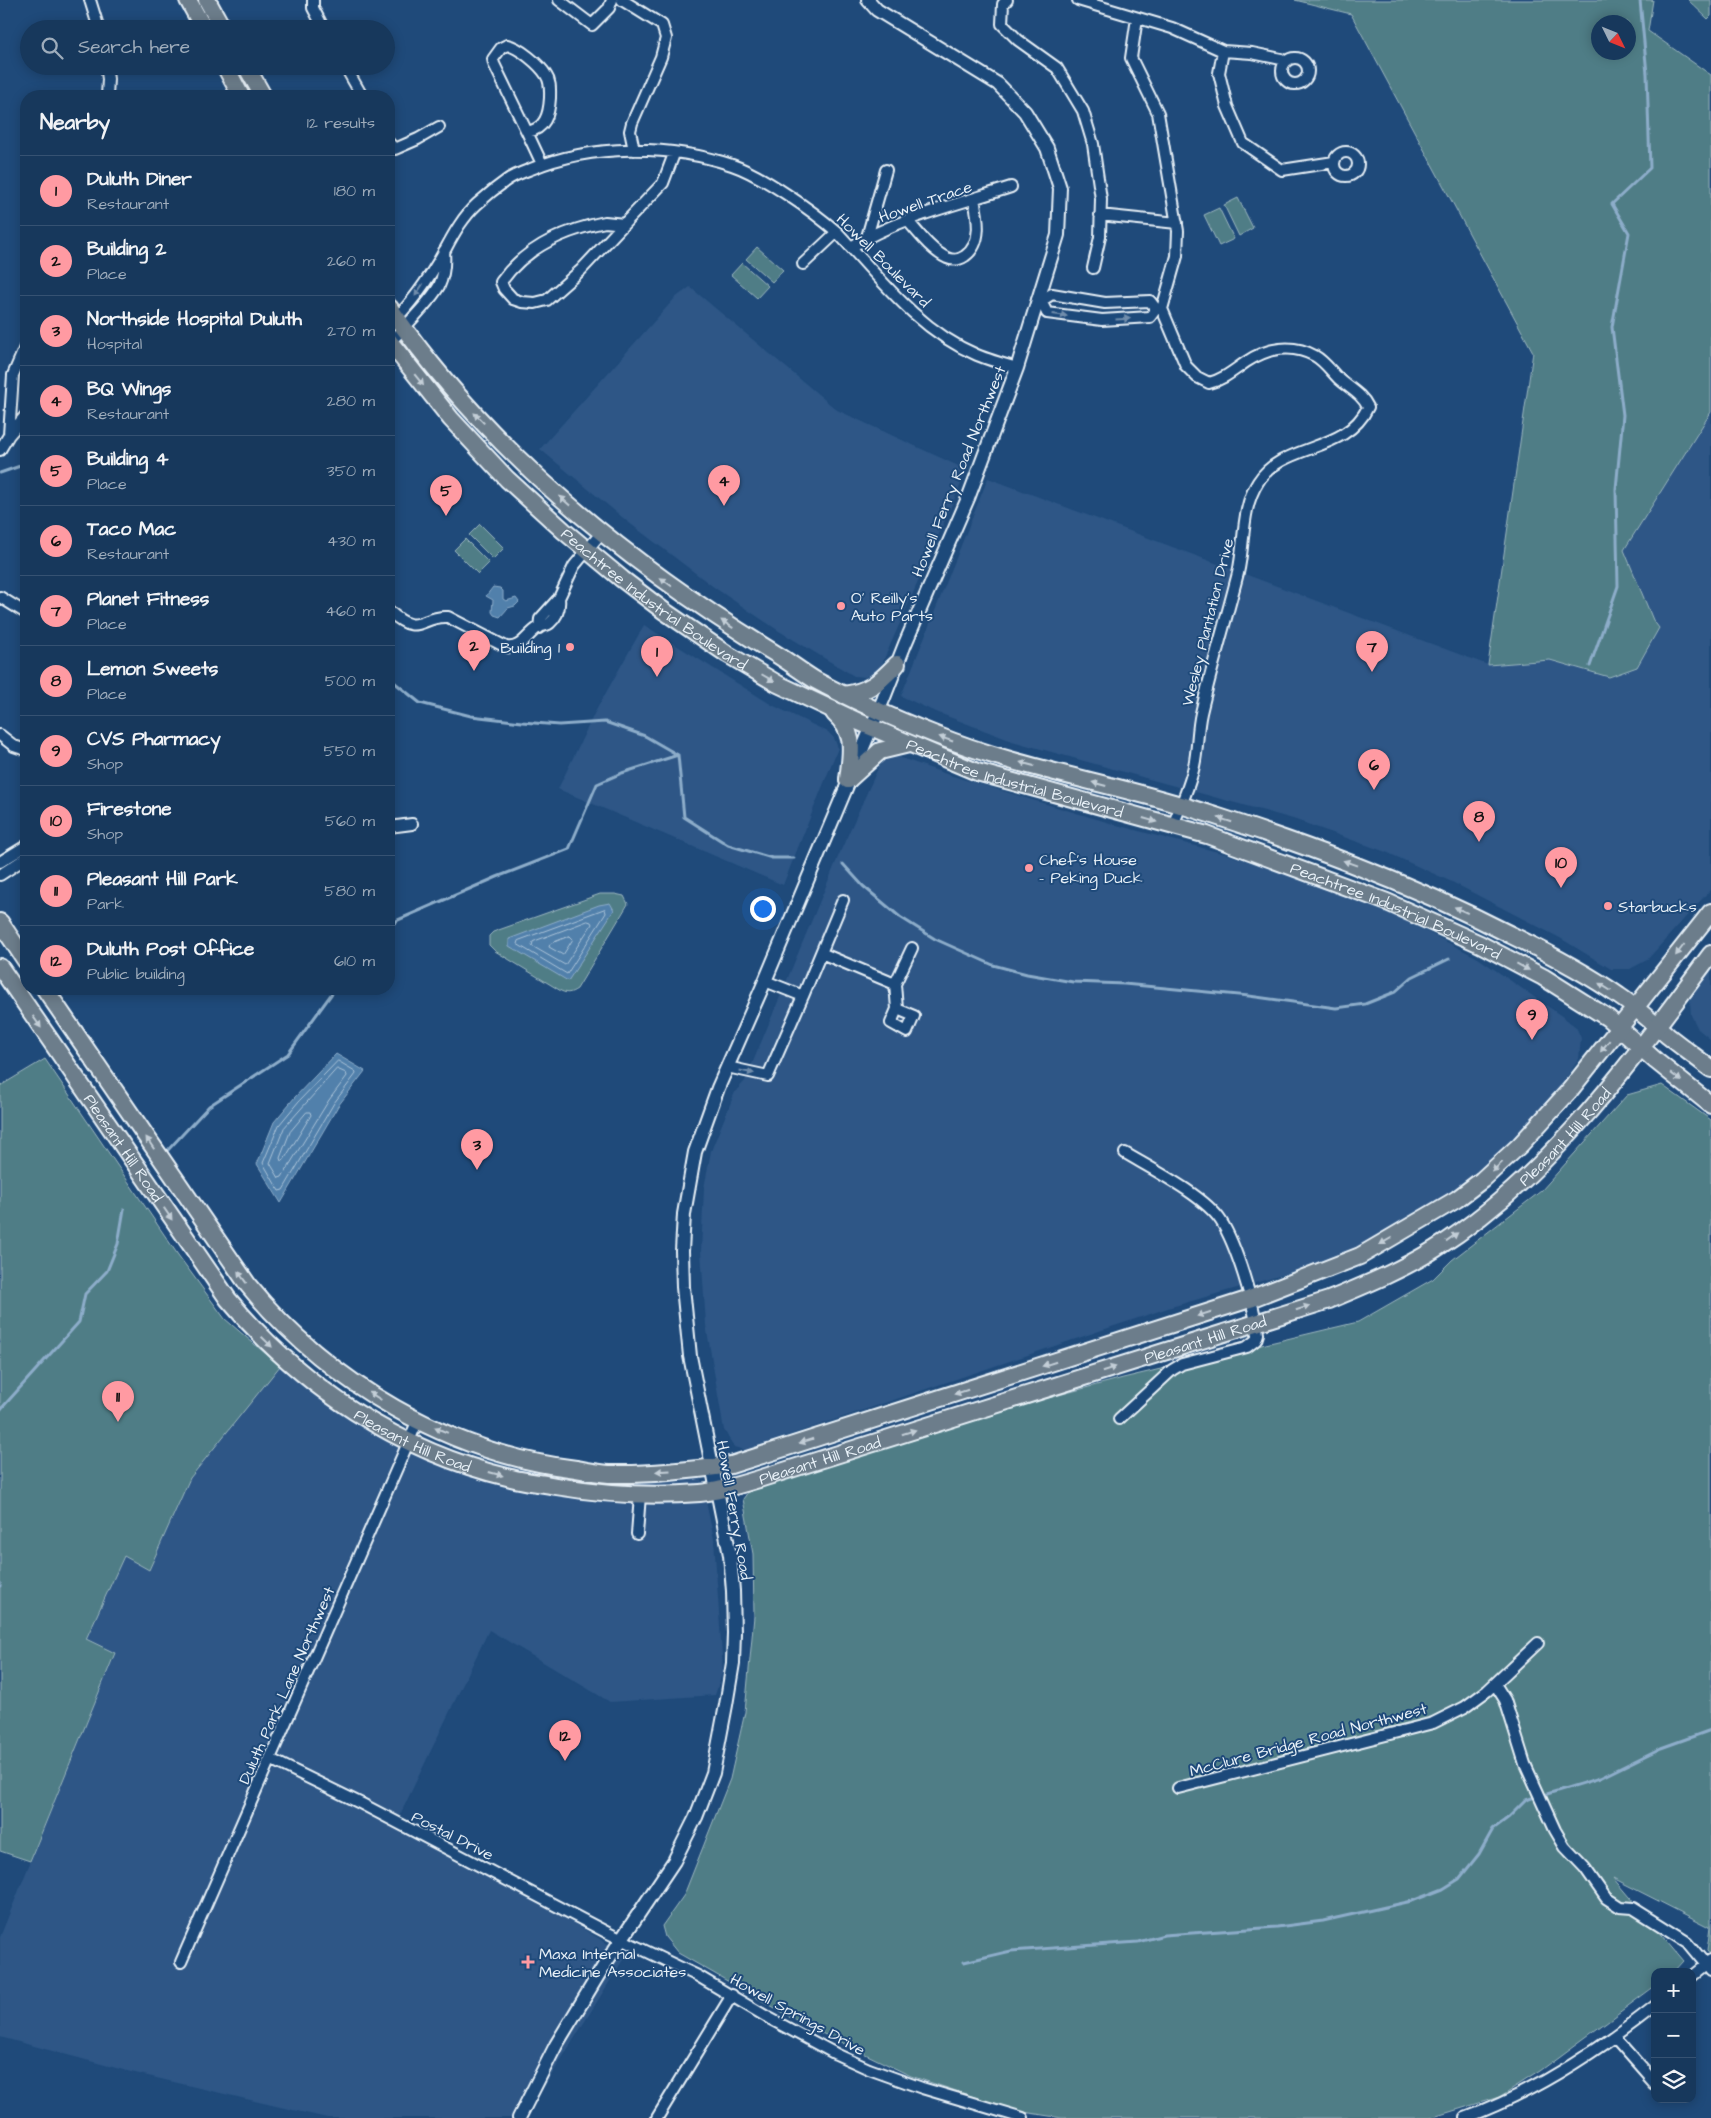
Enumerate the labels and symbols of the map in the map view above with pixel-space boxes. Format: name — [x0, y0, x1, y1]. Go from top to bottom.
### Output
north arrow — [1591, 15, 1636, 60]
street label: Howell Trace — [876, 176, 975, 228]
street label: Howell Boulevard — [831, 209, 935, 313]
one-way arrow — [414, 284, 424, 297]
one-way arrow — [1052, 311, 1068, 319]
one-way arrow — [1115, 314, 1131, 322]
street label: Howell Ferry Road Northwest — [906, 362, 1013, 581]
one-way arrow — [414, 374, 425, 387]
one-way arrow — [473, 412, 485, 424]
pin: 4 — [708, 465, 740, 506]
pin: 5 — [430, 475, 462, 516]
one-way arrow — [560, 495, 572, 507]
street label: Peachtree Industrial Boulevard — [556, 523, 751, 676]
street label: Wesley Plantation Drive — [1176, 536, 1241, 709]
one-way arrow — [660, 578, 673, 588]
place label: O' Reilly's Auto Parts — [851, 587, 933, 627]
marker: O' Reilly's Auto Parts — [835, 600, 847, 612]
one-way arrow — [721, 620, 734, 629]
pin: 2 — [458, 630, 490, 671]
pin: 7 — [1356, 631, 1388, 672]
pin: 1 — [641, 636, 673, 677]
place label: Building 1 — [500, 637, 560, 660]
marker: Building 1 — [564, 641, 576, 653]
one-way arrow — [761, 673, 775, 682]
street label: Peachtree Industrial Boulevard — [903, 733, 1126, 824]
one-way arrow — [938, 735, 953, 743]
pin: 6 — [1358, 749, 1390, 790]
one-way arrow — [1019, 759, 1034, 767]
one-way arrow — [1092, 779, 1107, 787]
pin: 8 — [1463, 801, 1495, 842]
one-way arrow — [1142, 816, 1157, 824]
one-way arrow — [1217, 816, 1232, 824]
pin: 10 — [1545, 847, 1577, 888]
place label: Chef's House - Peking Duck — [1039, 849, 1143, 890]
street label: Peachtree Industrial Boulevard — [1287, 857, 1505, 965]
one-way arrow — [1343, 859, 1358, 866]
marker: Chef's House - Peking Duck — [1023, 862, 1035, 874]
your location — [750, 896, 776, 922]
place label: Starbucks — [1618, 896, 1697, 918]
marker: Starbucks — [1602, 900, 1614, 912]
one-way arrow — [1454, 906, 1469, 914]
one-way arrow — [1675, 943, 1686, 956]
one-way arrow — [1517, 962, 1530, 971]
one-way arrow — [1598, 982, 1611, 991]
pin: 9 — [1516, 999, 1548, 1040]
one-way arrow — [32, 1015, 42, 1029]
one-way arrow — [1599, 1039, 1610, 1052]
one-way arrow — [740, 1069, 756, 1077]
one-way arrow — [1669, 1071, 1682, 1082]
street label: Pleasant Hill Road — [1514, 1083, 1617, 1191]
street label: Pleasant Hill Road — [78, 1090, 168, 1207]
pin: 3 — [461, 1129, 493, 1170]
one-way arrow — [145, 1137, 154, 1150]
one-way arrow — [1491, 1161, 1503, 1173]
one-way arrow — [163, 1207, 173, 1220]
one-way arrow — [1445, 1231, 1458, 1242]
one-way arrow — [1379, 1237, 1392, 1246]
one-way arrow — [237, 1270, 247, 1284]
one-way arrow — [1296, 1304, 1311, 1312]
street label: Pleasant Hill Road — [1142, 1310, 1269, 1369]
one-way arrow — [1196, 1311, 1211, 1318]
one-way arrow — [261, 1336, 273, 1348]
one-way arrow — [1041, 1360, 1056, 1368]
one-way arrow — [1101, 1365, 1116, 1372]
pin: 11 — [102, 1381, 134, 1422]
one-way arrow — [953, 1389, 968, 1396]
one-way arrow — [369, 1392, 382, 1401]
street label: Pleasant Hill Road — [350, 1404, 474, 1478]
one-way arrow — [433, 1426, 448, 1434]
one-way arrow — [902, 1428, 917, 1436]
street label: Pleasant Hill Road — [756, 1431, 884, 1490]
one-way arrow — [798, 1438, 813, 1445]
street label: Howell Ferry Road — [710, 1439, 757, 1582]
one-way arrow — [655, 1468, 671, 1476]
one-way arrow — [489, 1470, 504, 1478]
street label: Duluth Park Lane Northwest — [233, 1583, 341, 1788]
street label: McClure Bridge Road Northwest — [1187, 1698, 1430, 1783]
pin: 12 — [549, 1720, 581, 1761]
street label: Postal Drive — [408, 1806, 498, 1866]
place label: Maxa Internal Medicine Associates — [539, 1943, 686, 1983]
marker: Maxa Internal Medicine Associates — [521, 1955, 535, 1969]
street label: Howell Springs Drive — [725, 1969, 869, 2062]

